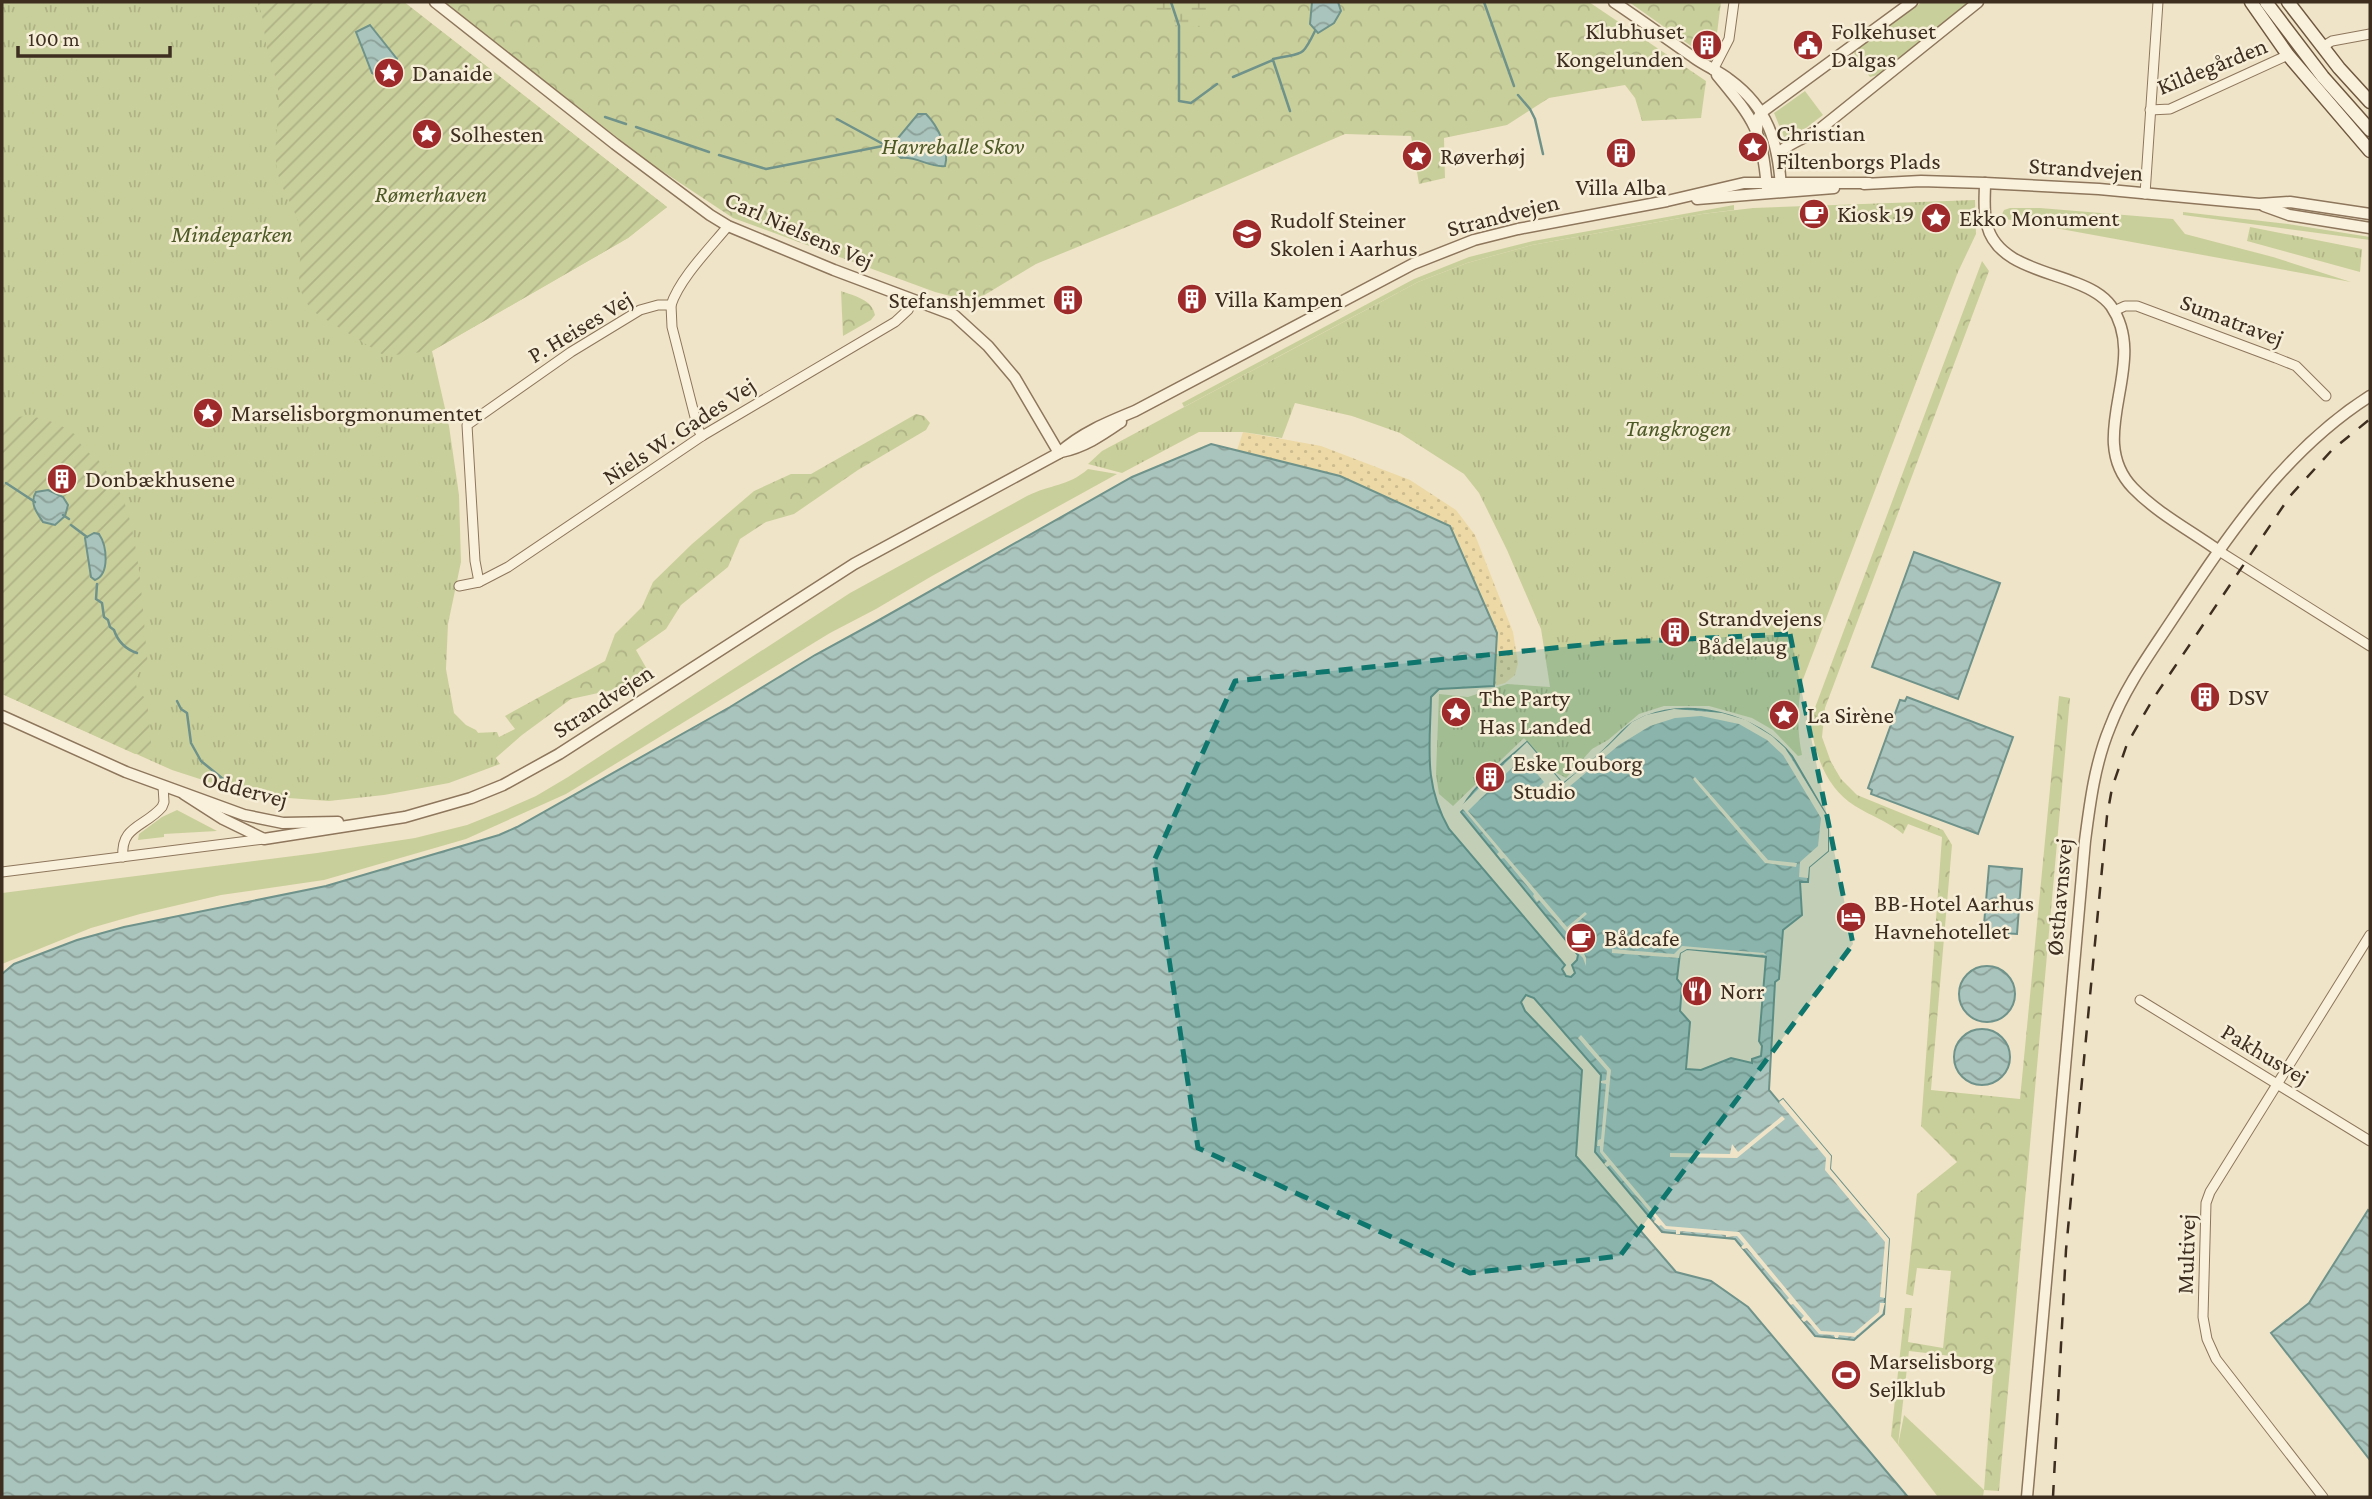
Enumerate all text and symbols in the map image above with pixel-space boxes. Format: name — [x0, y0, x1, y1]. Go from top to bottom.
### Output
scale bar — [18, 14, 170, 58]
place label: Klubhuset Kongelunden — [1556, 17, 1685, 72]
place label: Folkehuset Dalgas — [1831, 17, 1937, 72]
text: 100 m — [28, 27, 80, 51]
building icon: Klubhuset Kongelunden — [1690, 28, 1724, 62]
public building icon: Folkehuset Dalgas — [1791, 28, 1825, 62]
street label: Kildegården — [2153, 31, 2271, 100]
place icon: Danaide — [372, 56, 406, 90]
place label: Danaide — [412, 59, 493, 86]
place icon: Solhesten — [410, 117, 444, 151]
place label: Christian Filtenborgs Plads — [1776, 119, 1941, 174]
place label: Solhesten — [450, 120, 544, 147]
place icon: Christian Filtenborgs Plads — [1736, 130, 1770, 164]
park label: Havreballe Skov — [881, 132, 1025, 159]
building icon: Villa Alba — [1604, 136, 1638, 170]
place icon: Røverhøj — [1400, 139, 1434, 173]
place label: Røverhøj — [1440, 142, 1525, 169]
street label: Strandvejen — [2028, 151, 2144, 186]
place label: Villa Alba — [1575, 173, 1667, 200]
park label: Rømerhaven — [375, 180, 487, 207]
street label: Carl Nielsens Vej — [721, 185, 877, 274]
street label: Strandvejen — [1444, 188, 1562, 241]
cafe icon: Kiosk 19 — [1797, 197, 1831, 231]
place label: Kiosk 19 — [1837, 200, 1915, 227]
place icon: Ekko Monument — [1919, 201, 1953, 235]
place label: Ekko Monument — [1959, 204, 2120, 231]
place label: Rudolf Steiner Skolen i Aarhus — [1270, 206, 1418, 261]
school or university icon: Rudolf Steiner Skolen i Aarhus — [1230, 217, 1264, 251]
park label: Mindeparken — [170, 220, 293, 247]
building icon: Villa Kampen — [1175, 282, 1209, 316]
building icon: Stefanshjemmet — [1051, 283, 1085, 317]
street label: P. Heises Vej — [523, 285, 637, 368]
place label: Villa Kampen — [1215, 285, 1343, 312]
place label: Stefanshjemmet — [888, 286, 1046, 313]
street label: Sumatravej — [2177, 287, 2288, 352]
street label: Niels W. Gades Vej — [597, 371, 760, 490]
place icon: Marselisborgmonumentet — [191, 396, 225, 430]
place label: Marselisborgmonumentet — [231, 399, 483, 426]
park label: Tangkrogen — [1625, 414, 1731, 441]
building icon: Donbækhusene — [45, 462, 79, 496]
place label: Donbækhusene — [85, 465, 235, 492]
place label: Strandvejens Bådelaug — [1698, 604, 1822, 659]
building icon: Strandvejens Bådelaug — [1658, 615, 1692, 649]
street label: Strandvejen — [547, 658, 658, 743]
building icon: DSV — [2188, 680, 2222, 714]
place label: DSV — [2228, 683, 2269, 710]
place label: The Party Has Landed — [1479, 684, 1592, 739]
place icon: The Party Has Landed — [1439, 695, 1473, 729]
place icon: La Sirène — [1767, 698, 1801, 732]
place label: La Sirène — [1807, 701, 1894, 728]
place label: Eske Touborg Studio — [1513, 749, 1643, 804]
building icon: Eske Touborg Studio — [1473, 760, 1507, 794]
street label: Oddervej — [199, 764, 291, 813]
street label: Østhavnsvej — [2040, 837, 2077, 957]
place label: BB-Hotel Aarhus Havnehotellet — [1874, 889, 2034, 944]
hotel icon: BB-Hotel Aarhus Havnehotellet — [1834, 900, 1868, 934]
cafe icon: Bådcafe — [1564, 921, 1598, 955]
place label: Bådcafe — [1604, 924, 1679, 951]
restaurant icon: Norr — [1680, 974, 1714, 1008]
place label: Norr — [1720, 977, 1765, 1004]
street label: Pakhusvej — [2217, 1017, 2314, 1090]
street label: Multivej — [2171, 1213, 2200, 1295]
place label: Marselisborg Sejlklub — [1869, 1347, 1995, 1402]
sports icon: Marselisborg Sejlklub — [1829, 1358, 1863, 1392]

